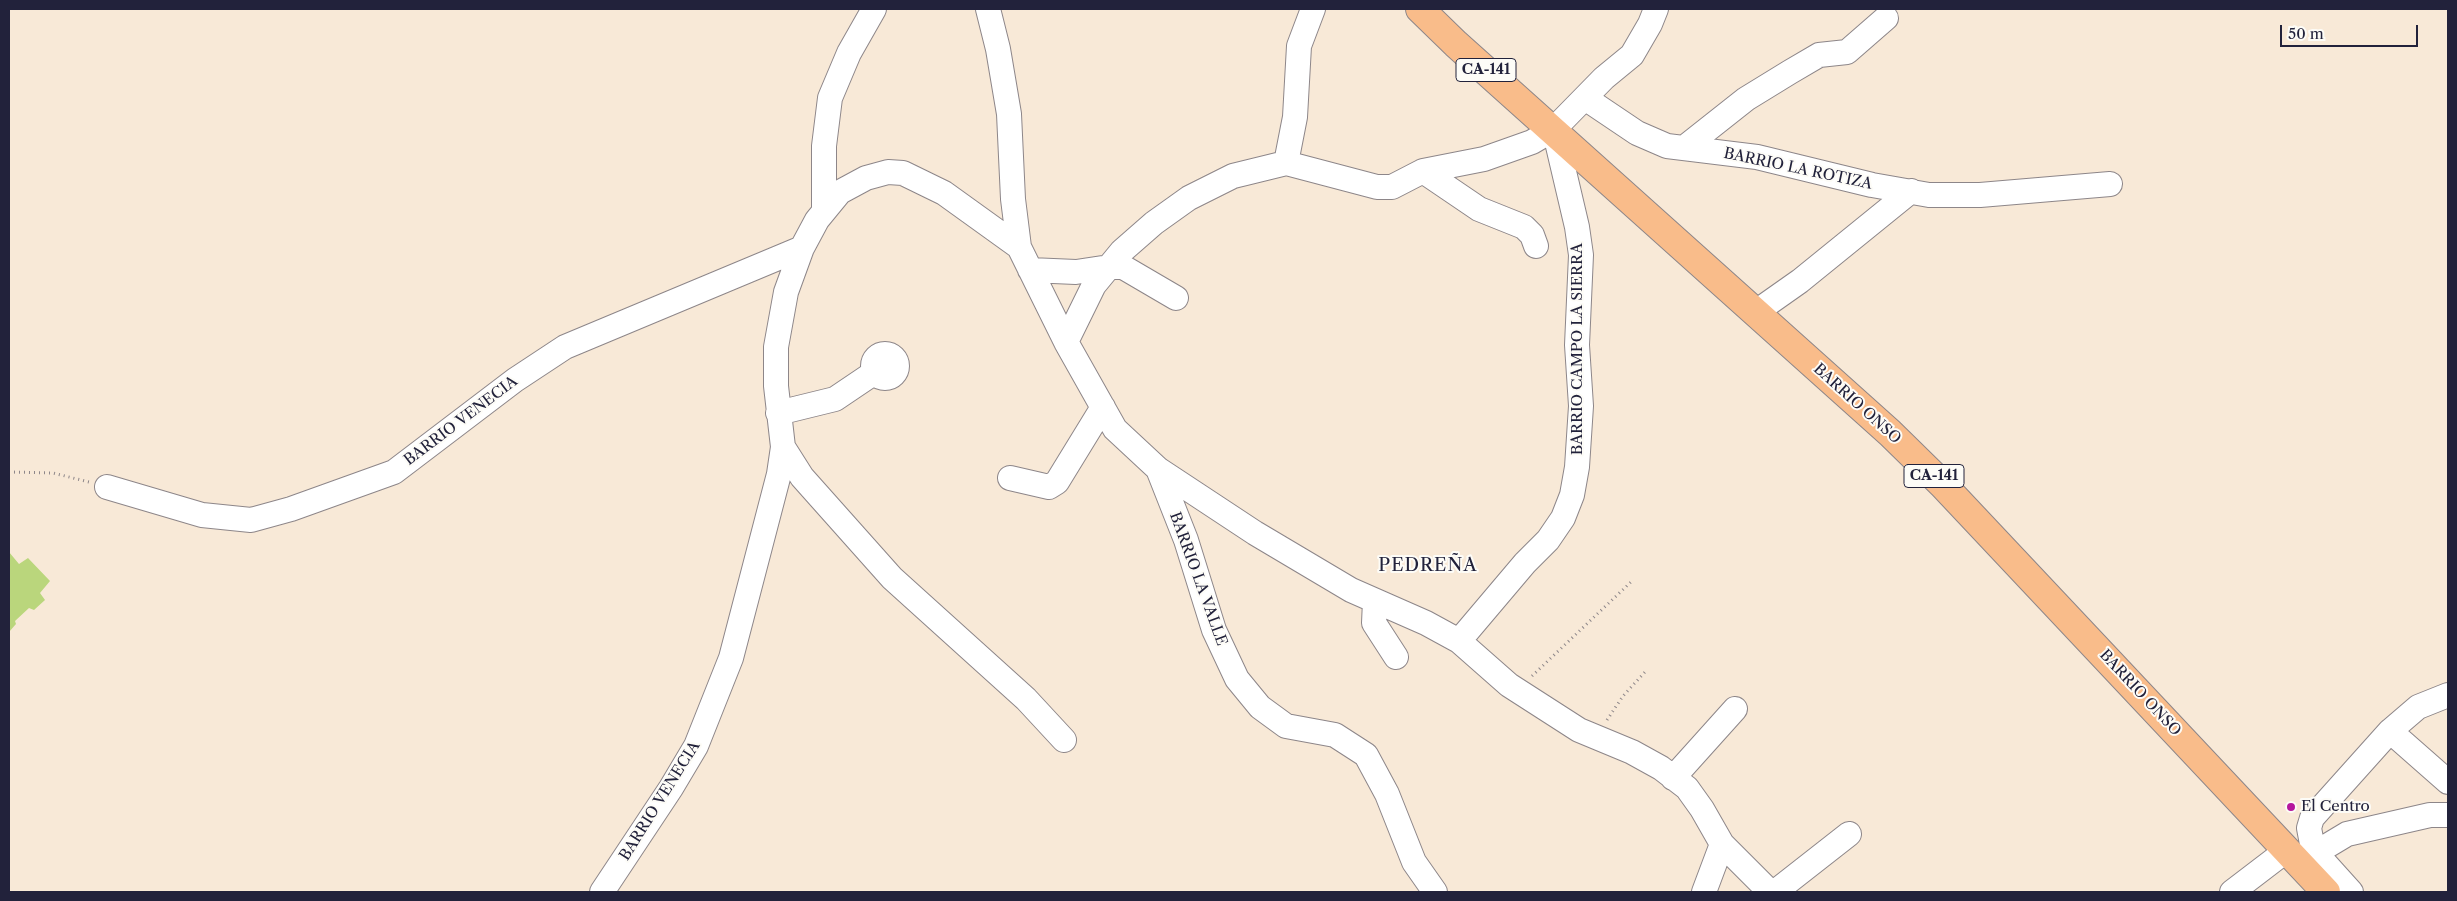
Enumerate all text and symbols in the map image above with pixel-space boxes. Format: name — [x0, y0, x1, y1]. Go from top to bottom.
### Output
scale bar — [2282, 15, 2420, 47]
text: 50 m — [2288, 24, 2324, 43]
road number: CA-141 — [1456, 58, 1516, 82]
street label: BARRIO LA ROTIZA — [1722, 144, 1874, 194]
street label: BARRIO CAMPO LA SIERRA — [1569, 243, 1587, 455]
street label: BARRIO ONSO — [1810, 360, 1904, 448]
street label: BARRIO VENECIA — [401, 372, 521, 470]
road number: CA-141 — [1904, 464, 1964, 488]
street label: BARRIO LA VALLE — [1165, 510, 1231, 648]
district label: PEDREÑA — [1377, 555, 1479, 577]
street label: BARRIO ONSO — [2095, 646, 2185, 740]
street label: BARRIO VENECIA — [616, 738, 704, 864]
place label: El Centro — [2301, 798, 2370, 816]
marker: El Centro — [2285, 801, 2297, 813]

